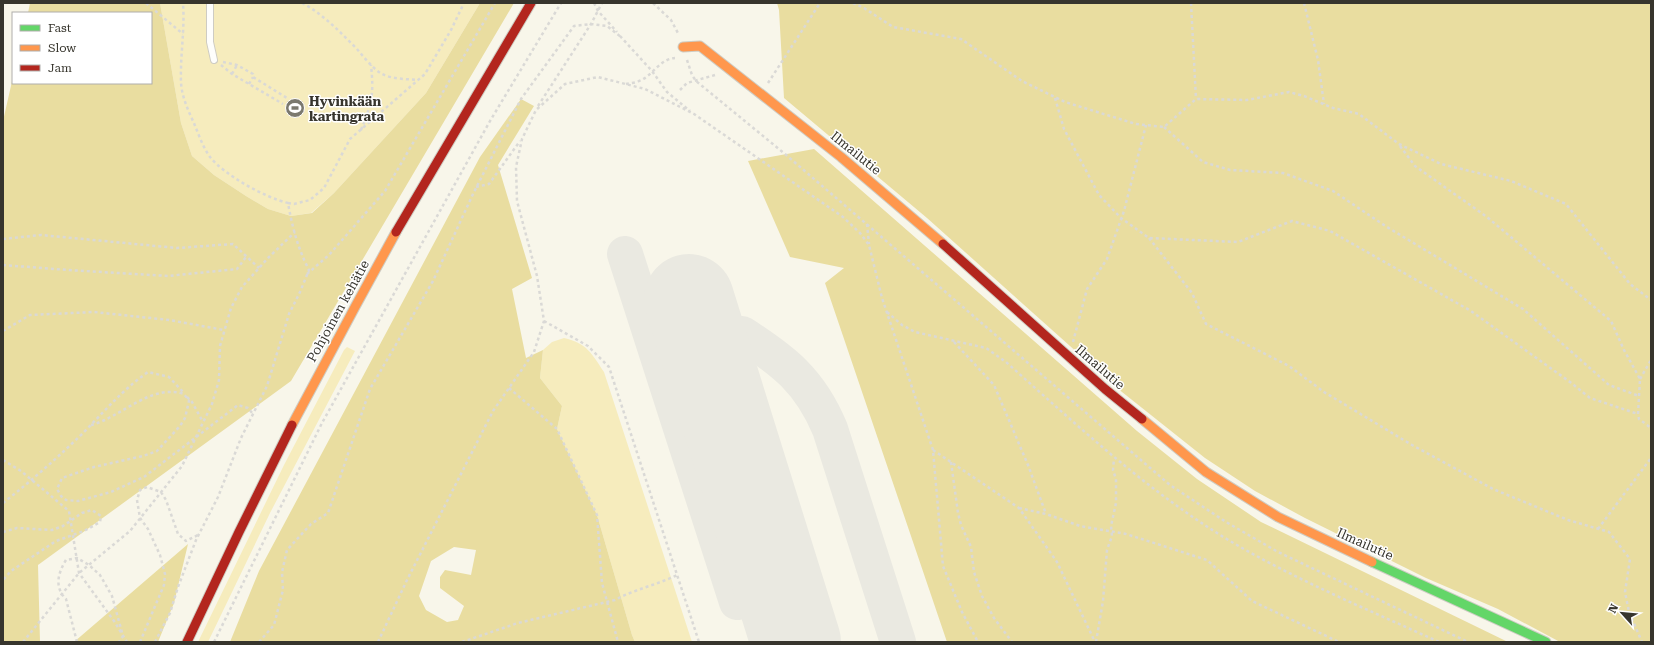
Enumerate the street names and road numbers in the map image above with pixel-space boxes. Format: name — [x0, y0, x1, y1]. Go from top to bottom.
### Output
street label: Ilmailutie — [828, 128, 884, 178]
street label: Pohjoinen kehätie — [304, 258, 372, 364]
street label: Ilmailutie — [1072, 342, 1128, 392]
street label: Ilmailutie — [1334, 525, 1396, 563]

